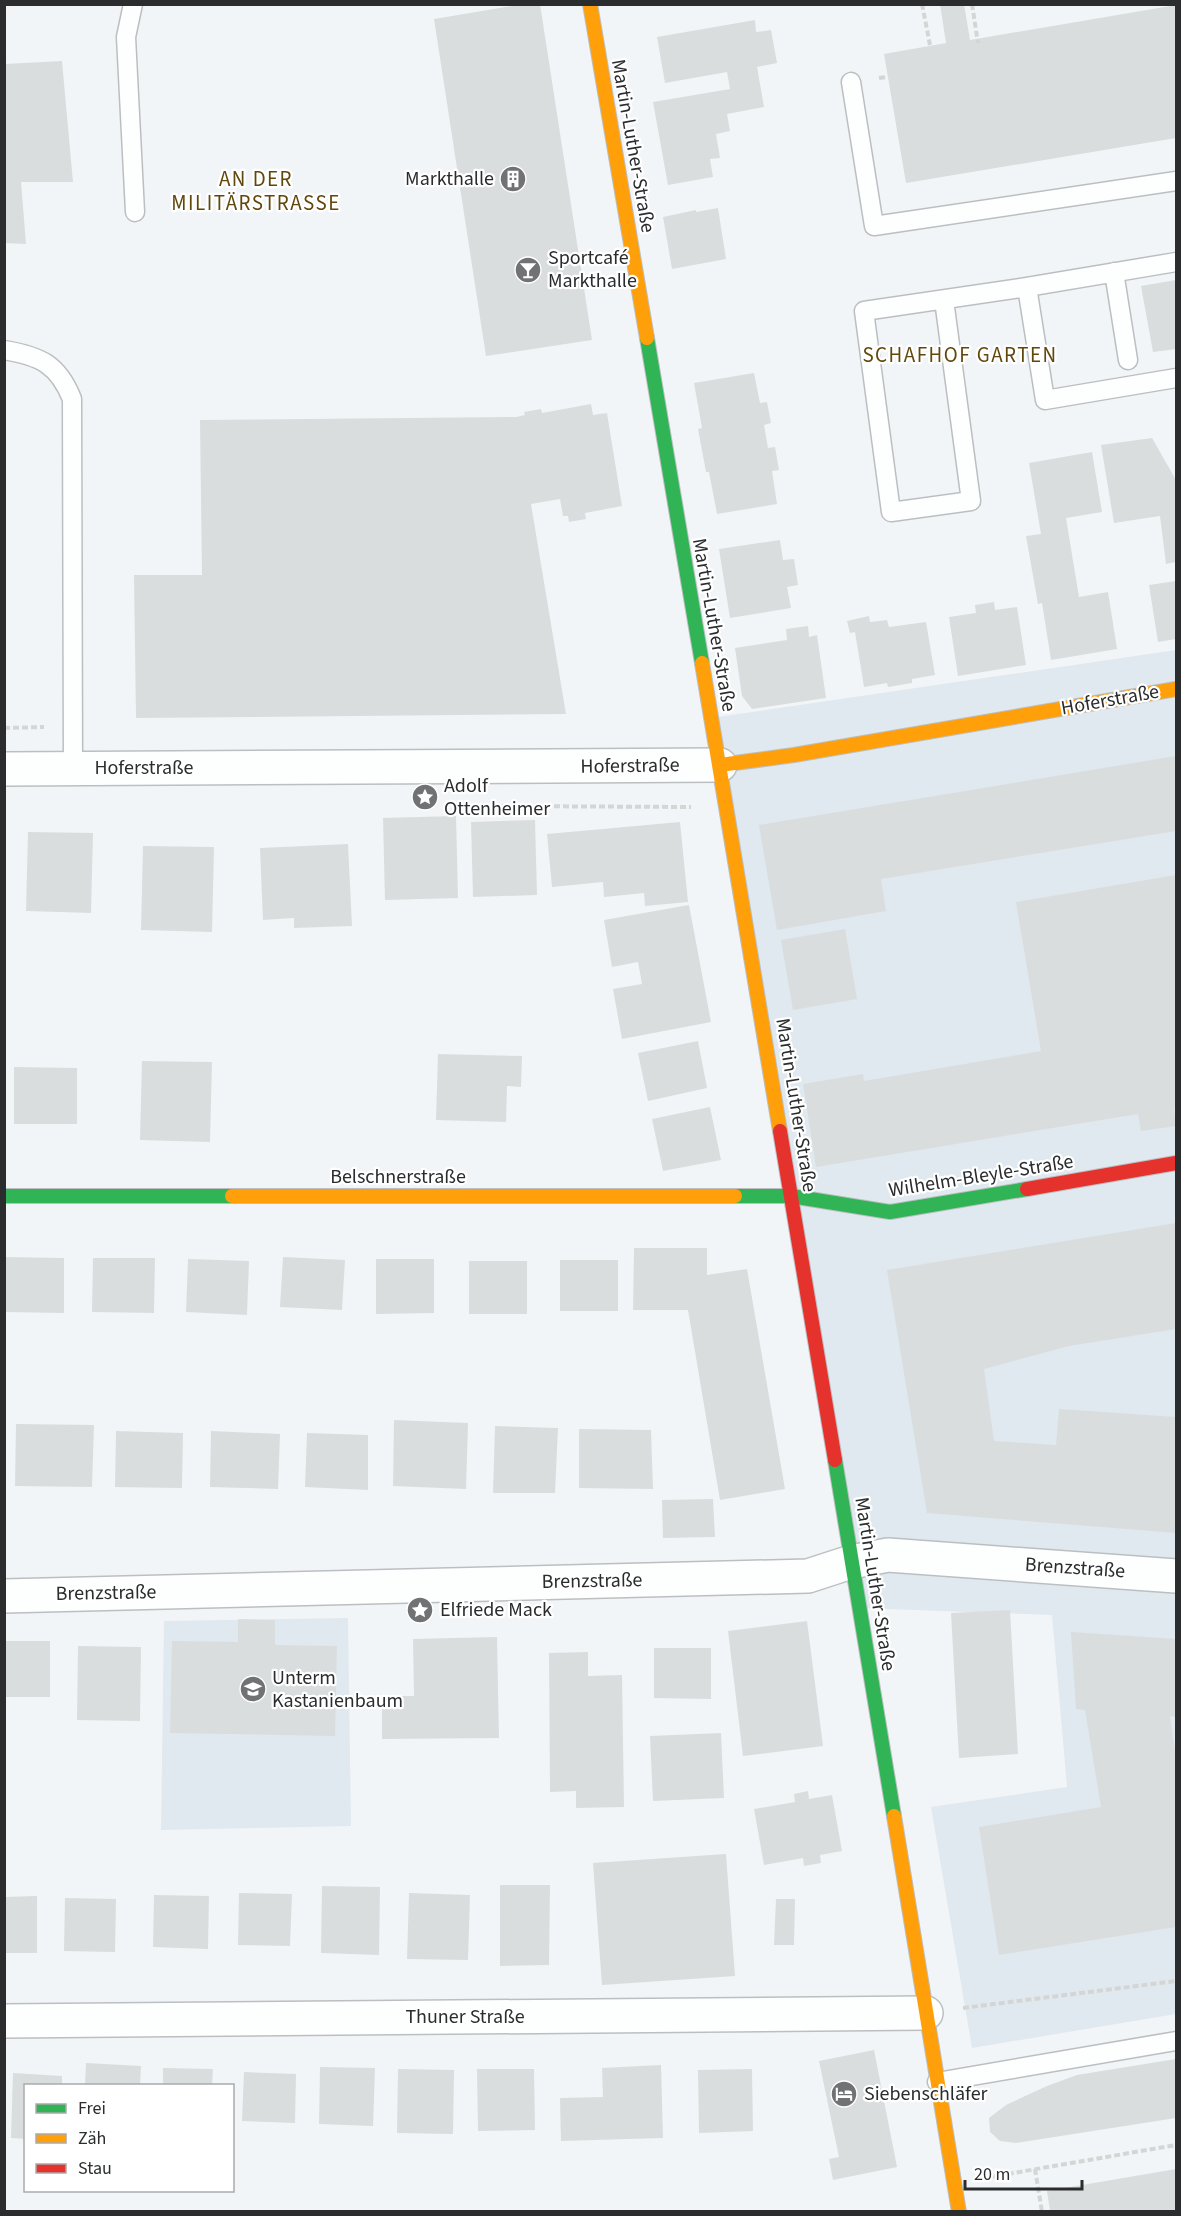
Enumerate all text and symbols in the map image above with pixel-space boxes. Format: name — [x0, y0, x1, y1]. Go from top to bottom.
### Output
street label: Martin-Luther-Straße — [604, 57, 662, 235]
district label: AN DER MILITÄRSTRASSE — [171, 164, 341, 218]
building icon: Markthalle — [498, 164, 528, 194]
place label: Markthalle — [405, 165, 494, 193]
place label: Sportcafé Markthalle — [548, 244, 637, 295]
bar icon: Sportcafé Markthalle — [513, 255, 543, 285]
district label: SCHAFHOF GARTEN — [862, 340, 1058, 370]
street label: Martin-Luther-Straße — [685, 536, 743, 714]
street label: Hoferstraße — [1059, 678, 1161, 722]
street label: Hoferstraße — [580, 751, 680, 781]
street label: Hoferstraße — [95, 754, 194, 782]
place label: Adolf Ottenheimer — [444, 772, 550, 823]
place icon: Adolf Ottenheimer — [410, 782, 440, 812]
street label: Martin-Luther-Straße — [768, 1016, 824, 1194]
street label: Wilhelm-Bleyle-Straße — [887, 1148, 1075, 1204]
street label: Belschnerstraße — [330, 1163, 466, 1191]
street label: Martin-Luther-Straße — [847, 1495, 903, 1673]
street label: Brenzstraße — [1024, 1551, 1126, 1585]
street label: Brenzstraße — [541, 1566, 643, 1596]
street label: Brenzstraße — [55, 1578, 157, 1608]
place icon: Elfriede Mack — [405, 1595, 435, 1625]
place label: Elfriede Mack — [440, 1596, 552, 1624]
place label: Unterm Kastanienbaum — [272, 1664, 403, 1715]
school or university icon: Unterm Kastanienbaum — [238, 1674, 268, 1704]
street label: Thuner Straße — [405, 2003, 525, 2031]
hotel icon: Siebenschläfer — [829, 2079, 859, 2109]
place label: Siebenschläfer — [864, 2080, 988, 2108]
legend — [24, 2084, 234, 2192]
text: Frei — [78, 2096, 106, 2121]
text: Zäh — [78, 2126, 106, 2151]
scale bar — [965, 2153, 1082, 2191]
text: Stau — [78, 2156, 112, 2181]
text: 20 m — [974, 2162, 1010, 2187]

